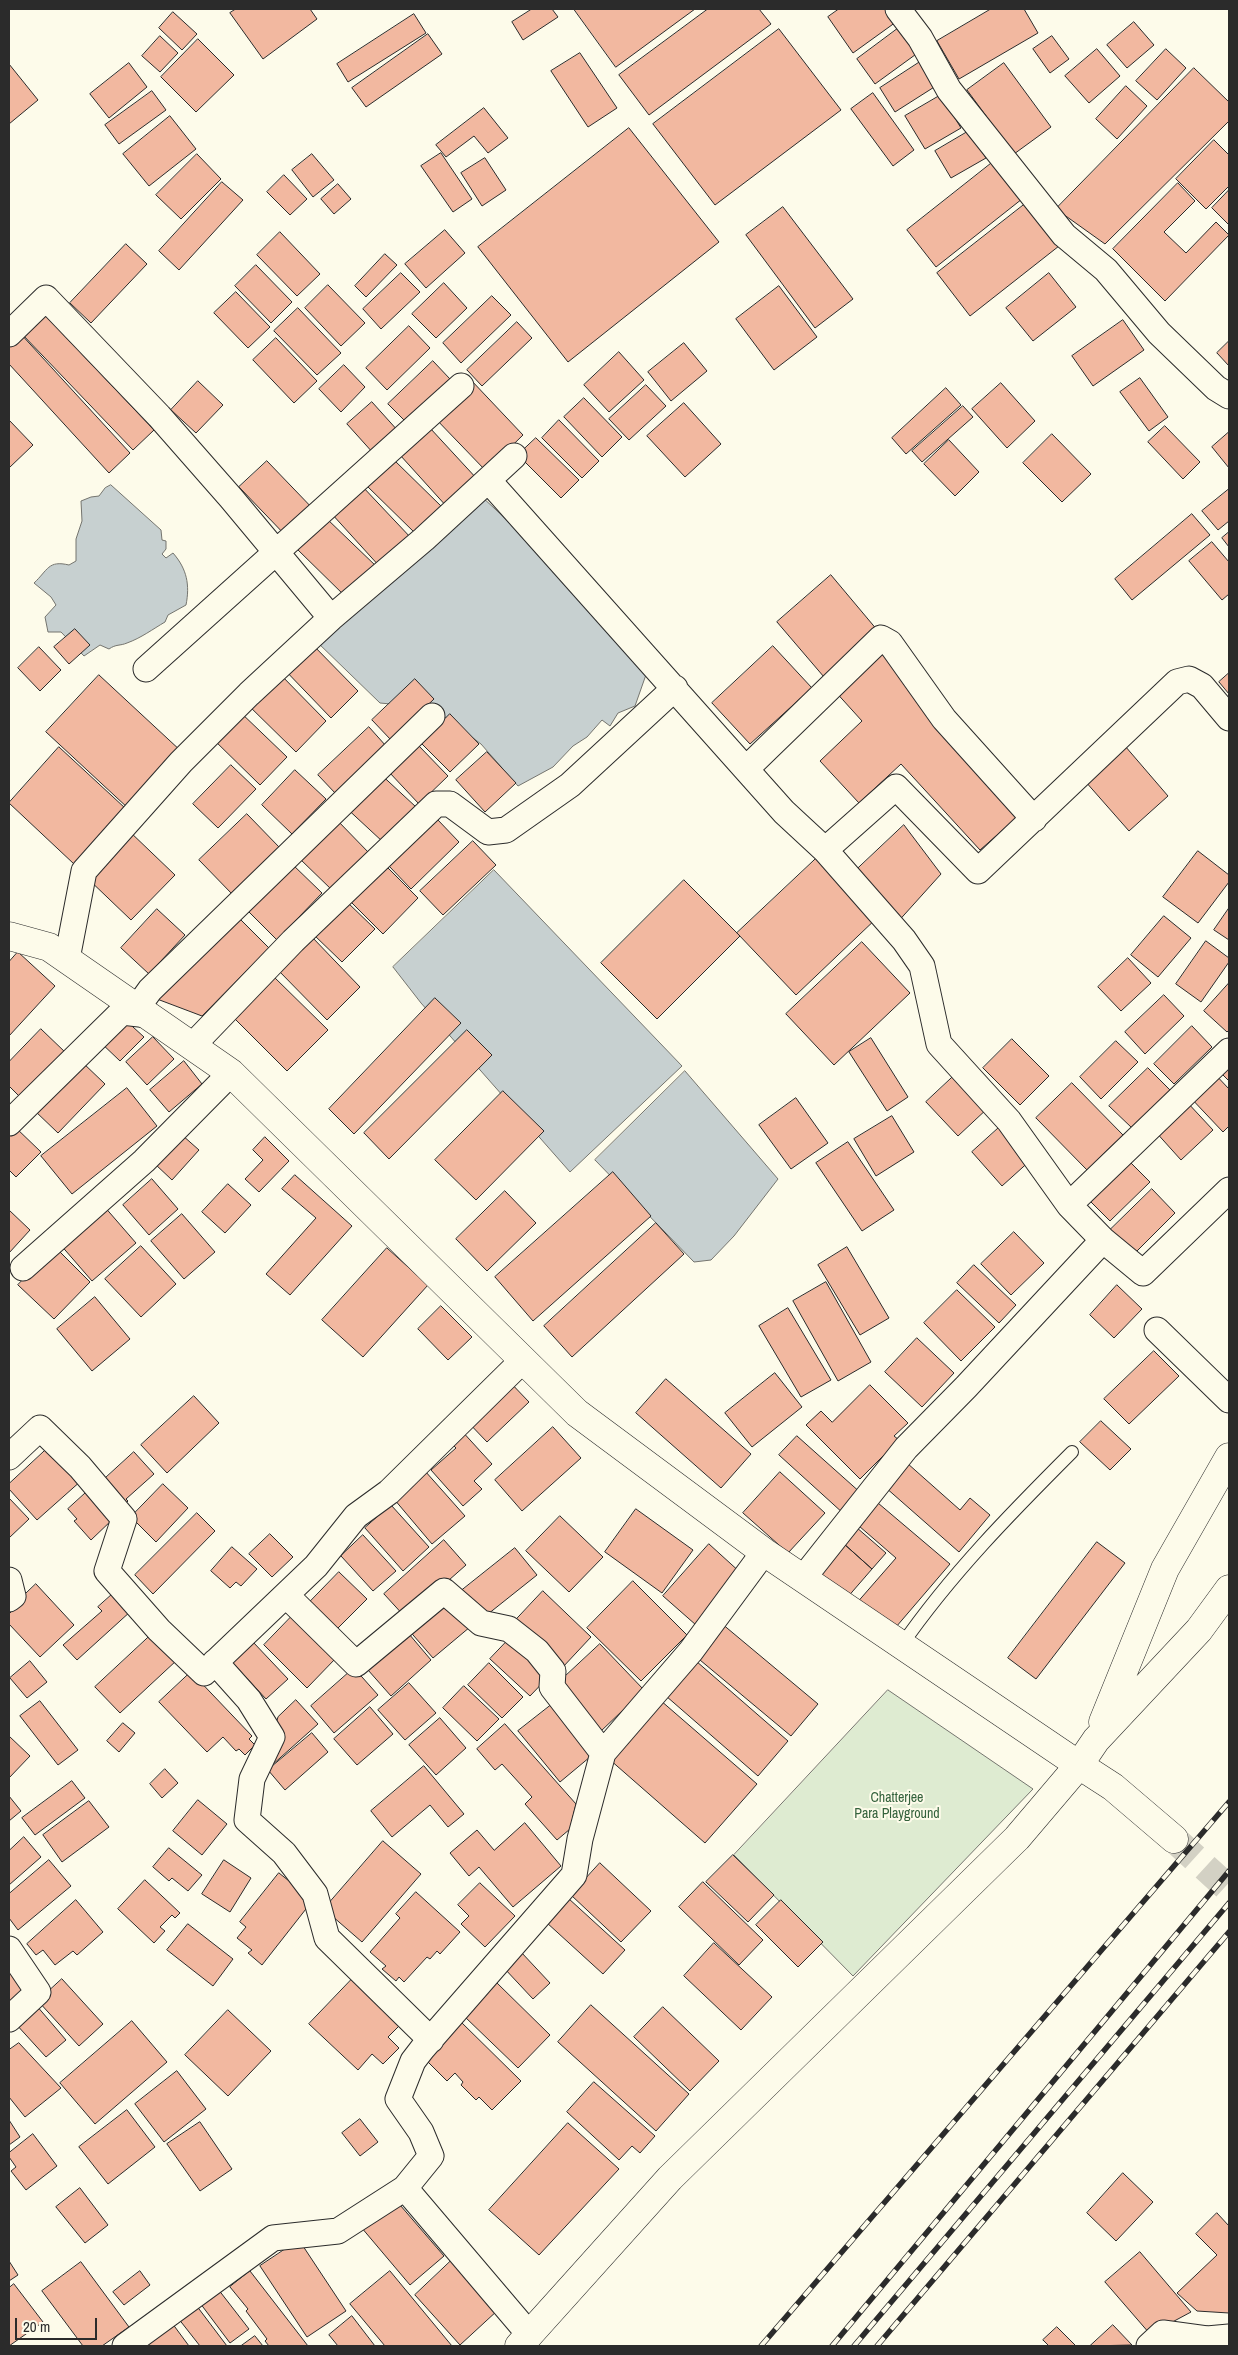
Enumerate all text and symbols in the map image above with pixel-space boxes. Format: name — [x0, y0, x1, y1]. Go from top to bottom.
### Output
park label: Chatterjee Para Playground — [854, 1790, 940, 1822]
scale bar — [18, 2308, 100, 2340]
text: 20 m — [23, 2316, 50, 2337]

